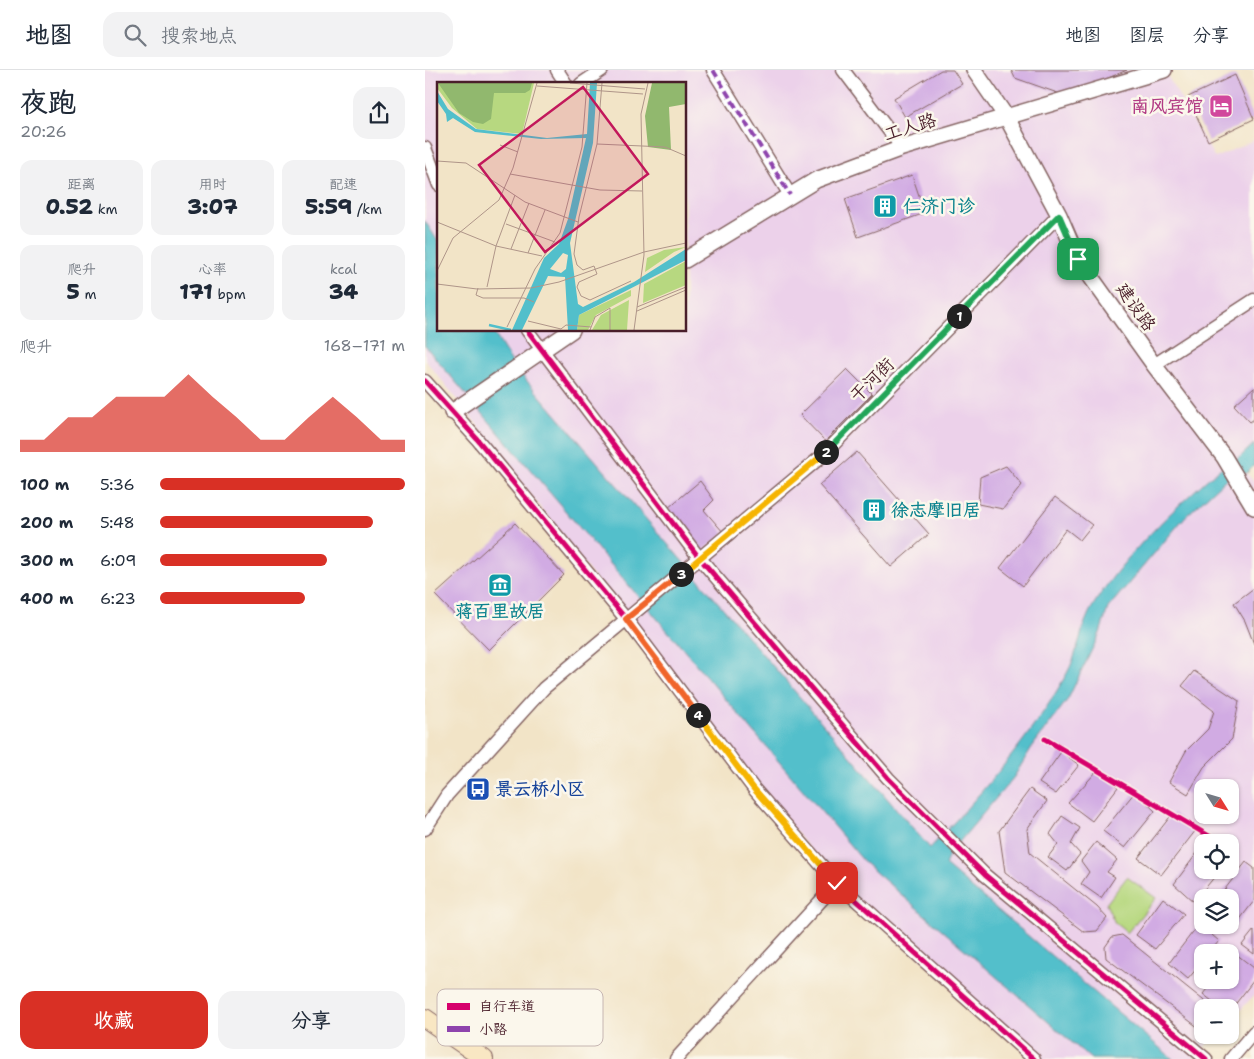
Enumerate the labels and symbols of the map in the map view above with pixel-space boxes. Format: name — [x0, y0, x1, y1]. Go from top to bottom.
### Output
inset map — [437, 82, 686, 331]
hotel icon: 南风宾馆 — [1208, 93, 1234, 119]
place label: 南风宾馆 — [1131, 94, 1203, 118]
street label: 工人路 — [881, 108, 939, 146]
building icon: 仁济门诊 — [872, 193, 898, 219]
place label: 仁济门诊 — [903, 194, 975, 218]
pin — [1057, 238, 1099, 280]
street label: 建设路 — [1111, 278, 1161, 336]
pin: 1 — [947, 304, 971, 328]
street label: 干河街 — [844, 352, 900, 408]
pin: 2 — [813, 440, 839, 464]
building icon: 徐志摩旧居 — [861, 497, 887, 523]
place label: 徐志摩旧居 — [891, 498, 981, 522]
pin: 3 — [669, 562, 693, 586]
museum icon: 蒋百里故居 — [487, 572, 513, 598]
place label: 蒋百里故居 — [455, 599, 545, 623]
pin: 4 — [685, 702, 711, 728]
bus stop icon: 景云桥小区 — [465, 776, 491, 802]
place label: 景云桥小区 — [495, 777, 585, 801]
north arrow — [1194, 779, 1239, 824]
pin — [816, 862, 858, 904]
legend — [437, 989, 603, 1046]
text: 自行车道 — [479, 997, 535, 1015]
text: 小路 — [479, 1020, 507, 1038]

